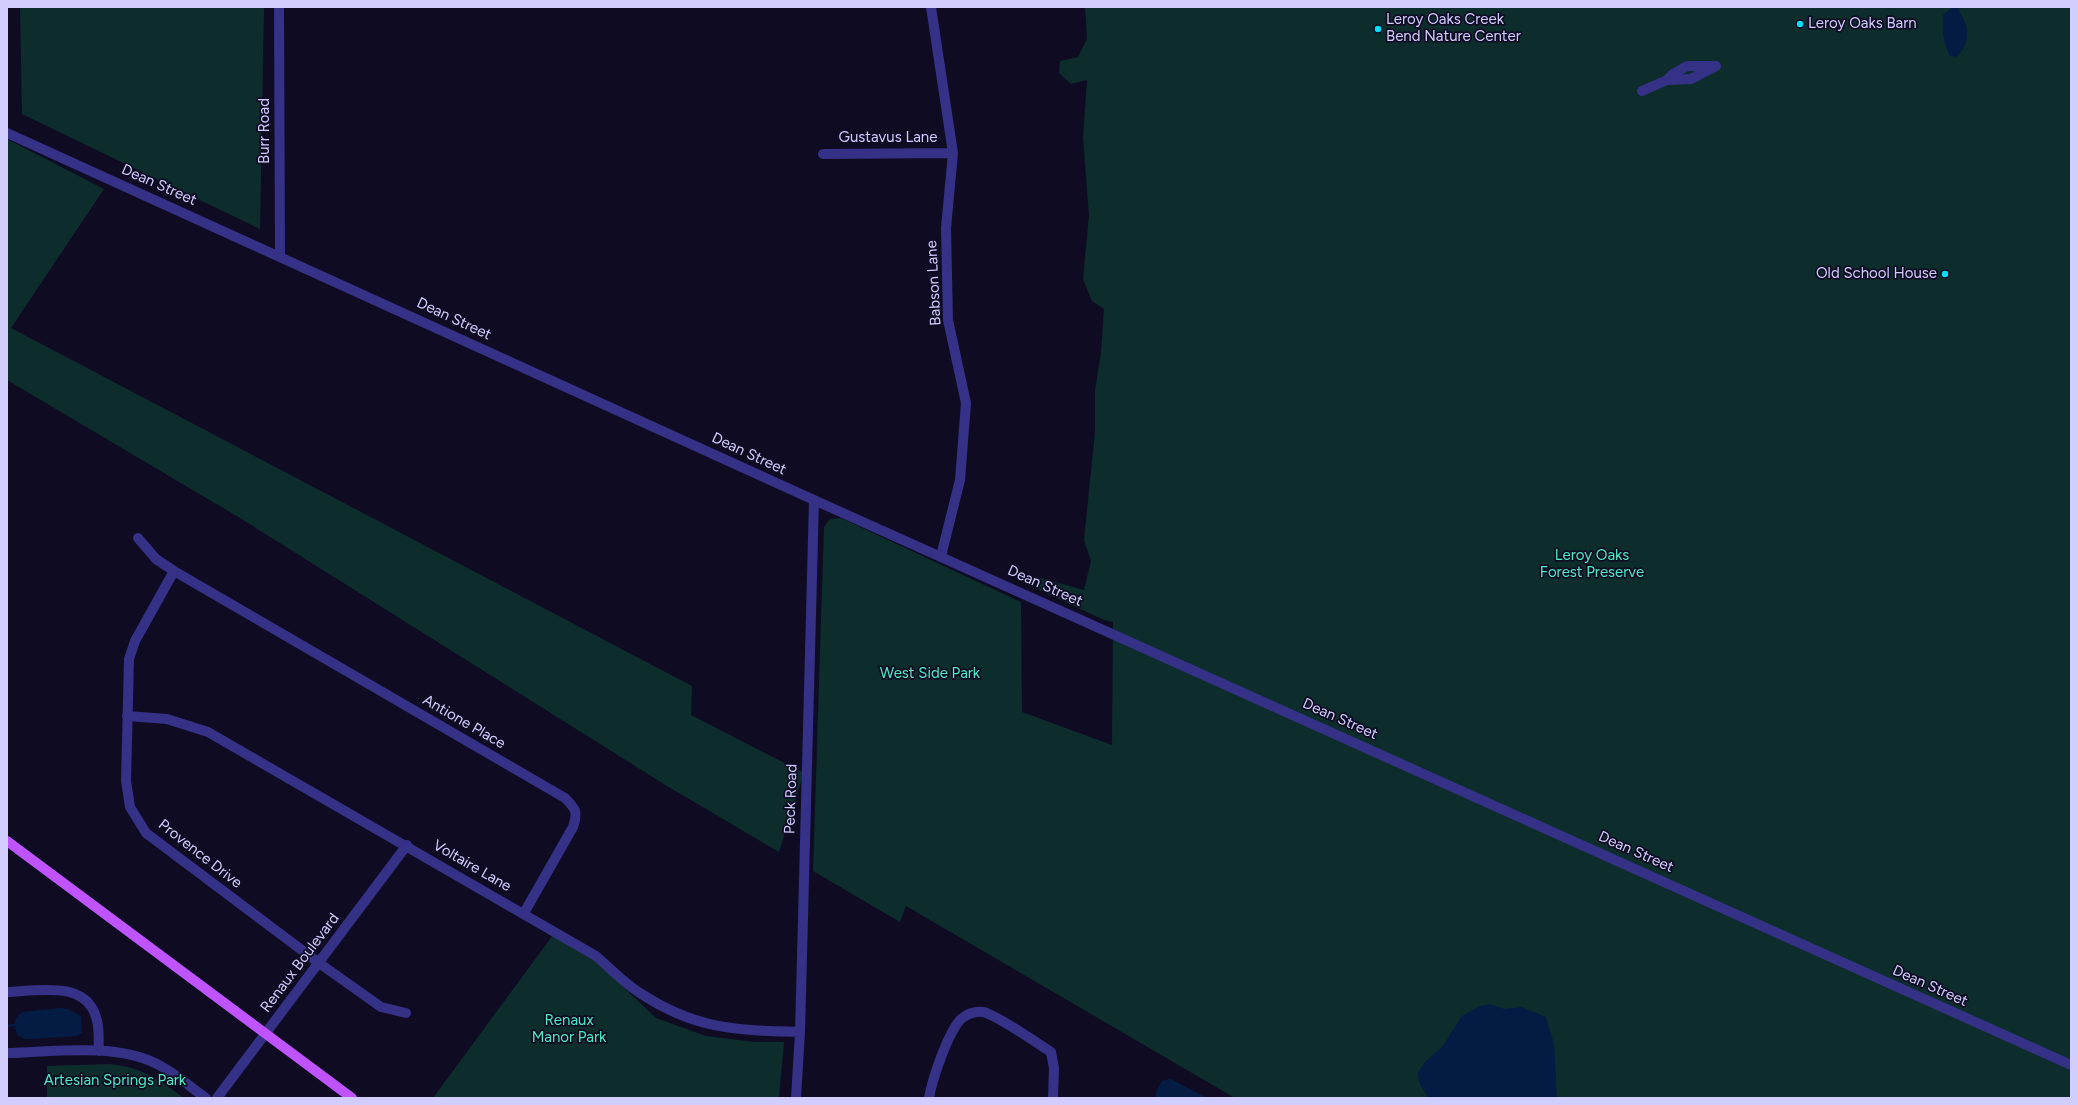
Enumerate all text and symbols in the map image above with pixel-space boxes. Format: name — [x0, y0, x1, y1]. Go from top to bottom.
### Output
place label: Leroy Oaks Creek Bend Nature Center — [1386, 11, 1521, 46]
place label: Leroy Oaks Barn — [1808, 15, 1917, 33]
marker: Leroy Oaks Barn — [1795, 19, 1805, 29]
marker: Leroy Oaks Creek Bend Nature Center — [1373, 24, 1383, 34]
street label: Burr Road — [256, 98, 274, 164]
street label: Gustavus Lane — [839, 129, 937, 147]
street label: Dean Street — [119, 160, 199, 210]
street label: Babson Lane — [923, 240, 945, 326]
place label: Old School House — [1816, 265, 1937, 283]
marker: Old School House — [1940, 269, 1950, 279]
street label: Dean Street — [414, 294, 494, 344]
street label: Dean Street — [709, 429, 789, 479]
park label: Leroy Oaks Forest Preserve — [1540, 547, 1644, 582]
street label: Dean Street — [1005, 561, 1085, 611]
park label: West Side Park — [880, 665, 980, 683]
street label: Antione Place — [419, 691, 509, 753]
street label: Dean Street — [1300, 694, 1380, 744]
street label: Peck Road — [781, 764, 801, 834]
street label: Provence Drive — [155, 816, 245, 892]
street label: Dean Street — [1596, 827, 1676, 877]
street label: Voltaire Lane — [430, 836, 514, 896]
street label: Renaux Boulevard — [257, 910, 343, 1016]
street label: Dean Street — [1890, 961, 1970, 1011]
park label: Renaux Manor Park — [532, 1012, 606, 1047]
park label: Artesian Springs Park — [44, 1072, 186, 1090]

